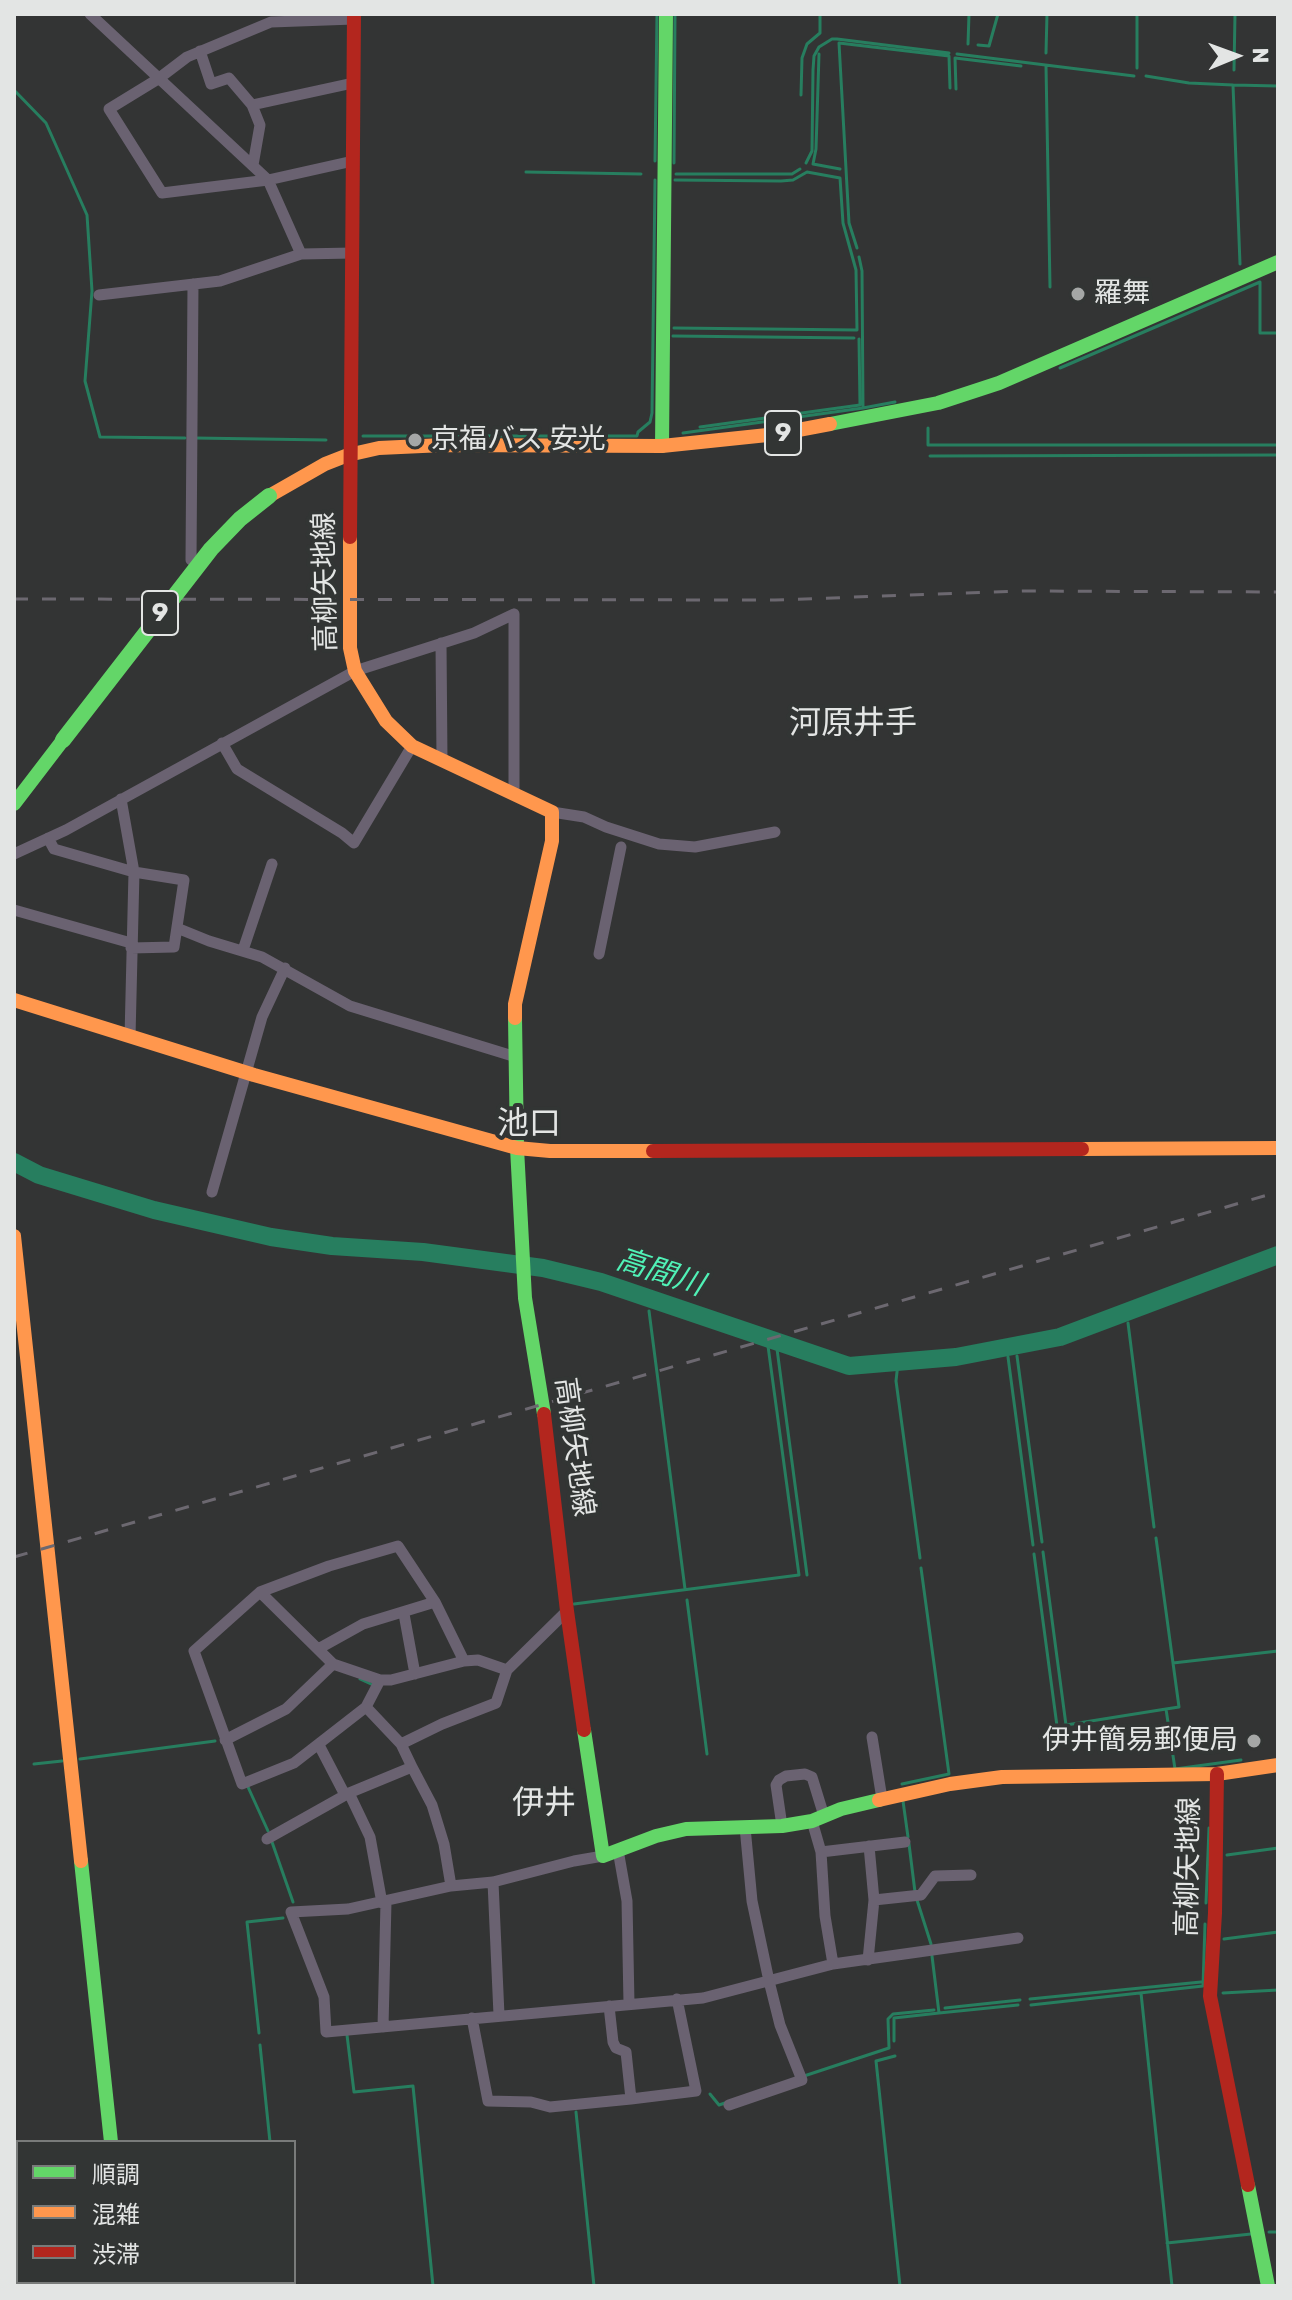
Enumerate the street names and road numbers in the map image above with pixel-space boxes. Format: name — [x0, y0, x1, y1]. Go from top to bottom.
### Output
road number: 9 — [765, 411, 801, 455]
street label: 高柳矢地線 — [308, 512, 344, 652]
road number: 9 — [142, 591, 178, 635]
street label: 高柳矢地線 — [548, 1375, 600, 1519]
street label: 高柳矢地線 — [1171, 1797, 1207, 1937]

